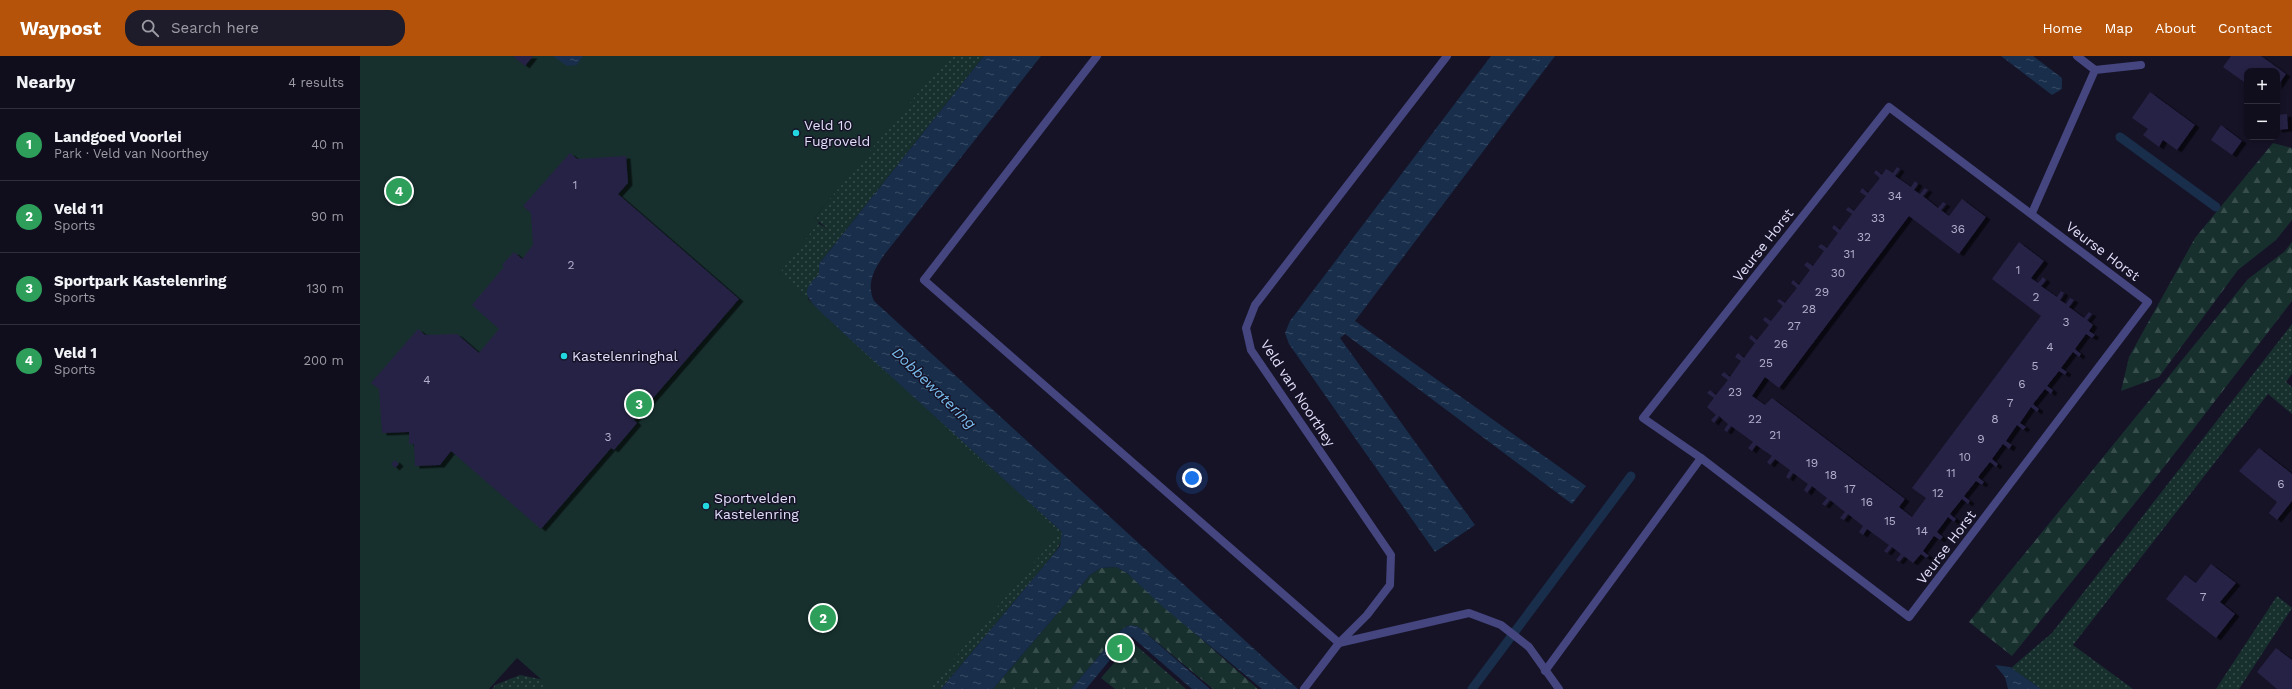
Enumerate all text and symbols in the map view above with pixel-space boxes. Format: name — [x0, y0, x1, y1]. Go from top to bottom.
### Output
search box — [125, 10, 405, 46]
text: Waypost — [20, 17, 101, 40]
icon: search — [139, 17, 161, 39]
text: Search here — [171, 19, 259, 37]
text: Home — [2042, 20, 2082, 36]
text: Map — [2104, 20, 2133, 36]
text: About — [2155, 20, 2196, 36]
text: Contact — [2218, 20, 2272, 36]
map controls — [2244, 68, 2280, 140]
button: + — [2244, 68, 2280, 104]
text: Nearby — [16, 72, 75, 92]
text: 4 results — [288, 75, 344, 90]
button: − — [2244, 104, 2280, 140]
place label: Veld 10 Fugroveld — [804, 117, 870, 149]
text: Landgoed Voorlei — [54, 128, 182, 146]
marker: Veld 10 Fugroveld — [791, 128, 801, 138]
text: 1 — [26, 137, 32, 152]
text: 40 m — [311, 137, 344, 152]
text: Park · Veld van Noorthey — [54, 146, 208, 161]
pin: 4 — [386, 176, 412, 206]
house number: 1 — [573, 178, 577, 192]
house number: 34 — [1888, 189, 1902, 203]
text: Veld 11 — [54, 200, 103, 218]
street label: Veurse Horst — [1730, 205, 1796, 285]
text: 2 — [25, 209, 33, 224]
text: 90 m — [311, 209, 344, 224]
house number: 33 — [1871, 211, 1885, 225]
text: Sports — [54, 218, 95, 233]
street label: Veurse Horst — [2063, 218, 2143, 284]
house number: 36 — [1951, 222, 1965, 236]
house number: 32 — [1857, 230, 1871, 244]
house number: 31 — [1843, 247, 1855, 261]
house number: 2 — [568, 258, 575, 272]
house number: 1 — [2016, 263, 2020, 277]
house number: 30 — [1831, 266, 1845, 280]
text: Sportpark Kastelenring — [54, 272, 226, 290]
text: 3 — [25, 281, 33, 296]
text: 130 m — [306, 281, 344, 296]
house number: 29 — [1815, 285, 1829, 299]
text: Sports — [54, 290, 95, 305]
house number: 2 — [2033, 290, 2040, 304]
house number: 28 — [1802, 302, 1816, 316]
house number: 3 — [2063, 315, 2070, 329]
house number: 27 — [1787, 319, 1801, 333]
street label: Veld van Noorthey — [1257, 337, 1339, 450]
house number: 26 — [1774, 337, 1788, 351]
house number: 4 — [2046, 340, 2054, 354]
water label: Dobbewatering — [888, 343, 980, 433]
text: Veld 1 — [54, 344, 97, 362]
place label: Kastelenringhal — [572, 348, 678, 364]
marker: Kastelenringhal — [559, 351, 569, 361]
text: 4 — [25, 353, 33, 368]
text: 200 m — [303, 353, 344, 368]
house number: 25 — [1759, 356, 1773, 370]
house number: 5 — [2032, 359, 2039, 373]
text: Sports — [54, 362, 95, 377]
house number: 4 — [423, 373, 431, 387]
house number: 6 — [2018, 377, 2026, 391]
house number: 23 — [1728, 385, 1742, 399]
pin: 3 — [626, 389, 652, 419]
house number: 7 — [2007, 396, 2014, 410]
house number: 22 — [1748, 412, 1762, 426]
house number: 8 — [1991, 412, 1999, 426]
house number: 21 — [1769, 428, 1781, 442]
house number: 3 — [605, 430, 612, 444]
house number: 9 — [1977, 432, 1985, 446]
house number: 10 — [1959, 450, 1971, 464]
house number: 19 — [1806, 456, 1818, 470]
house number: 11 — [1946, 466, 1956, 480]
your location — [1182, 468, 1202, 488]
house number: 18 — [1825, 468, 1837, 482]
house number: 6 — [2277, 477, 2285, 491]
house number: 17 — [1844, 482, 1856, 496]
house number: 12 — [1932, 486, 1944, 500]
place label: Sportvelden Kastelenring — [714, 490, 799, 522]
house number: 16 — [1861, 495, 1873, 509]
marker: Sportvelden Kastelenring — [701, 501, 711, 511]
street label: Veurse Horst — [1913, 507, 1979, 587]
house number: 15 — [1884, 514, 1896, 528]
house number: 14 — [1916, 524, 1928, 538]
house number: 7 — [2200, 590, 2207, 604]
pin: 2 — [810, 603, 836, 633]
pin: 1 — [1107, 633, 1133, 663]

